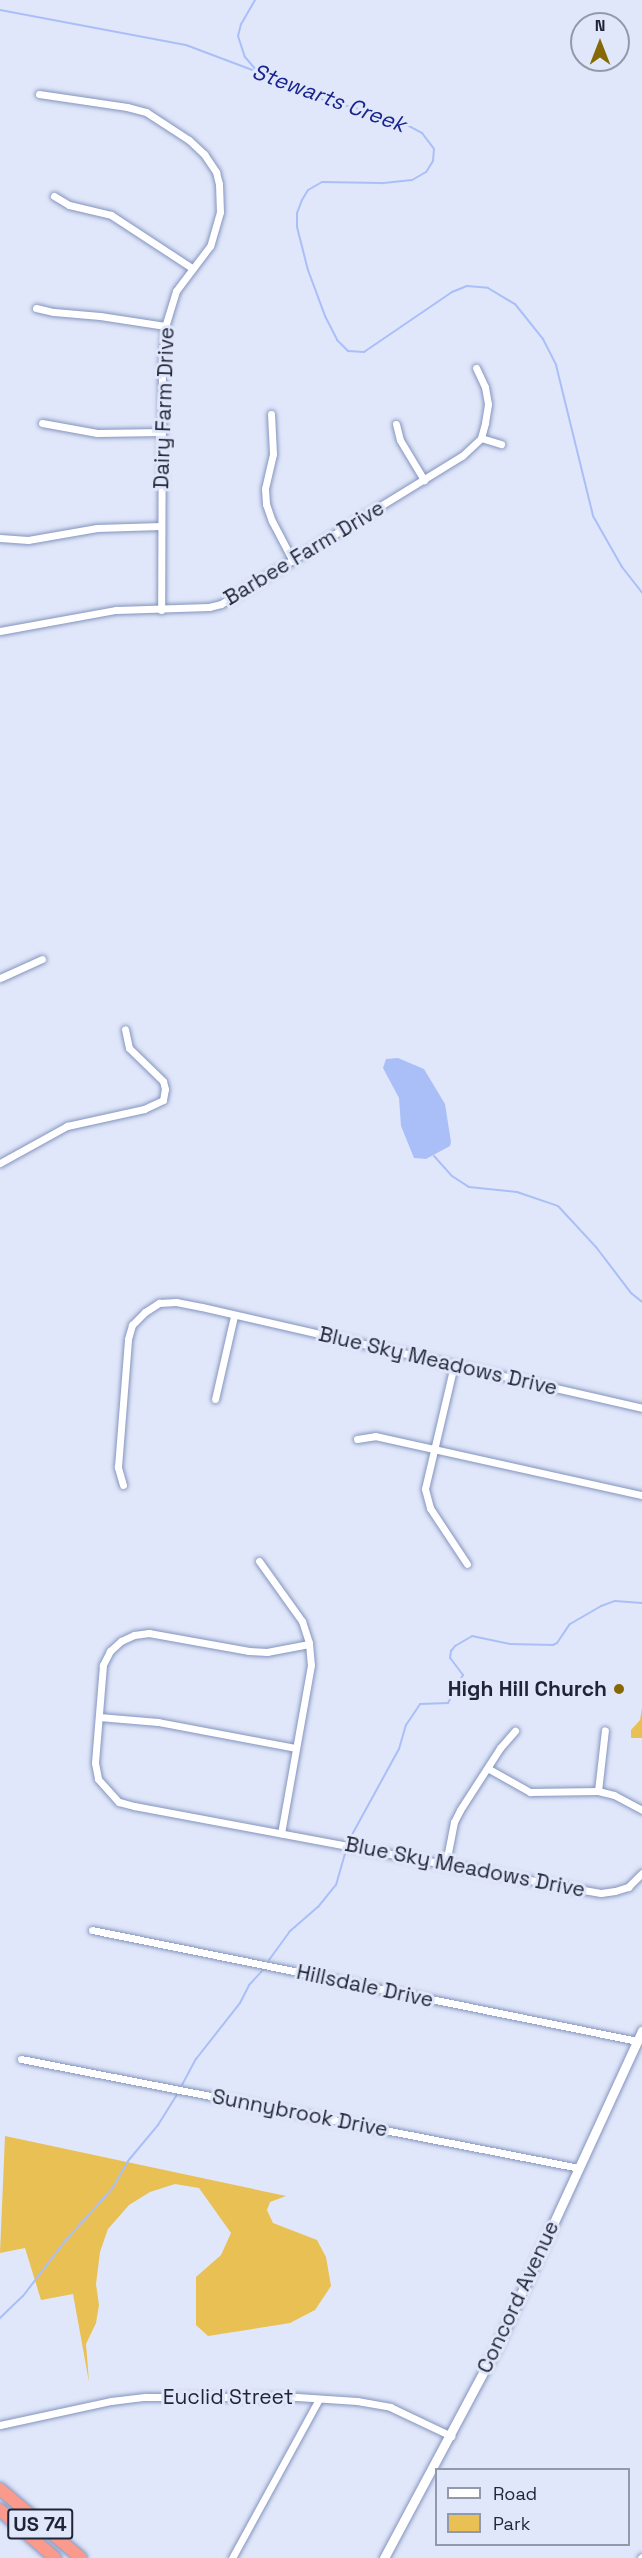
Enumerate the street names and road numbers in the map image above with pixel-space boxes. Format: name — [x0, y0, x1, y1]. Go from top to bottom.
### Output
street label: Dairy Farm Drive — [149, 326, 179, 490]
street label: Barbee Farm Drive — [219, 495, 389, 611]
street label: Blue Sky Meadows Drive — [316, 1321, 560, 1401]
street label: Blue Sky Meadows Drive — [343, 1831, 587, 1903]
street label: Hillsdale Drive — [294, 1959, 436, 2013]
street label: Sunnybrook Drive — [210, 2084, 390, 2142]
street label: Concord Avenue — [472, 2217, 564, 2377]
street label: Euclid Street — [163, 2384, 293, 2410]
road number: US 74 — [7, 2507, 73, 2541]

